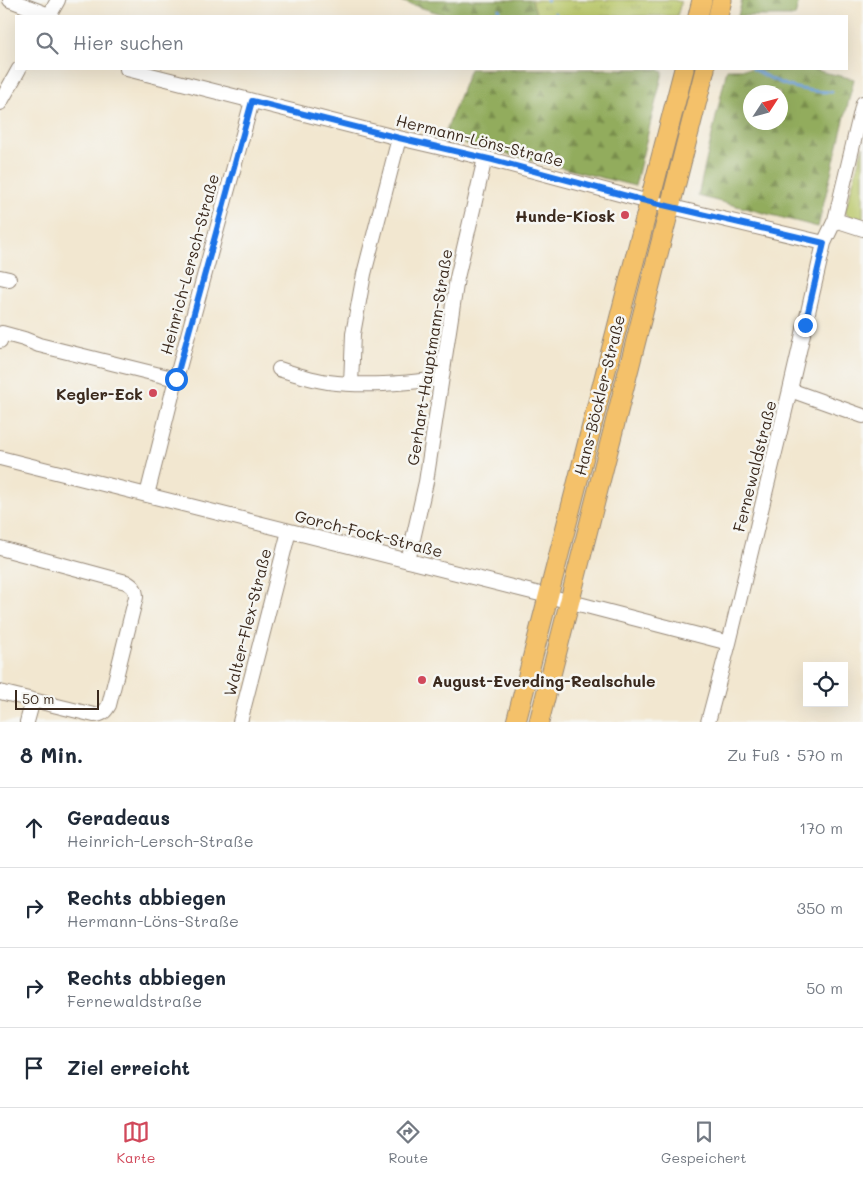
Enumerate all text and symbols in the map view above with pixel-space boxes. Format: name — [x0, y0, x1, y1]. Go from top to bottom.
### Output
search box — [15, 15, 848, 70]
icon: search — [33, 29, 61, 57]
text: Hier suchen — [73, 30, 184, 55]
north arrow — [743, 85, 788, 130]
street label: Hermann-Löns-Straße — [394, 109, 566, 171]
street label: Heinrich-Lersch-Straße — [155, 171, 223, 357]
place label: Hunde-Kiosk — [515, 205, 615, 226]
marker: Hunde-Kiosk — [619, 209, 631, 221]
street label: Gerhart-Hauptmann-Straße — [402, 247, 456, 467]
street label: Hans-Böckler-Straße — [569, 312, 629, 478]
route end — [794, 314, 817, 337]
route start — [165, 368, 188, 391]
place label: Kegler-Eck — [56, 383, 143, 404]
marker: Kegler-Eck — [147, 387, 159, 399]
street label: Fernewaldstraße — [727, 398, 781, 534]
street label: Gorch-Fock-Straße — [293, 504, 445, 562]
street label: Walter-Flex-Straße — [218, 546, 276, 698]
map controls — [803, 662, 848, 707]
button: locate — [803, 662, 848, 707]
place label: August-Everding-Realschule — [432, 670, 655, 691]
marker: August-Everding-Realschule — [416, 674, 428, 686]
scale bar — [15, 687, 99, 710]
text: 50 m — [22, 689, 54, 708]
text: 8 Min. — [20, 741, 83, 768]
text: Zu Fuß · 570 m — [727, 744, 843, 765]
text: Geradeaus — [67, 805, 170, 830]
icon: ahead — [20, 814, 48, 842]
text: 170 m — [799, 817, 843, 838]
text: Heinrich-Lersch-Straße — [67, 830, 254, 851]
text: Rechts abbiegen — [67, 885, 226, 910]
icon: right — [20, 894, 48, 922]
text: 350 m — [797, 897, 843, 918]
text: Hermann-Löns-Straße — [67, 910, 239, 931]
text: Rechts abbiegen — [67, 965, 226, 990]
icon: right — [20, 974, 48, 1002]
text: 50 m — [806, 977, 843, 998]
text: Fernewaldstraße — [67, 990, 202, 1011]
icon: arrive — [20, 1054, 48, 1082]
text: Ziel erreicht — [67, 1055, 190, 1080]
tab: Karte — [116, 1118, 156, 1167]
tab: Route — [388, 1118, 428, 1167]
tab: Gespeichert — [661, 1118, 747, 1167]

